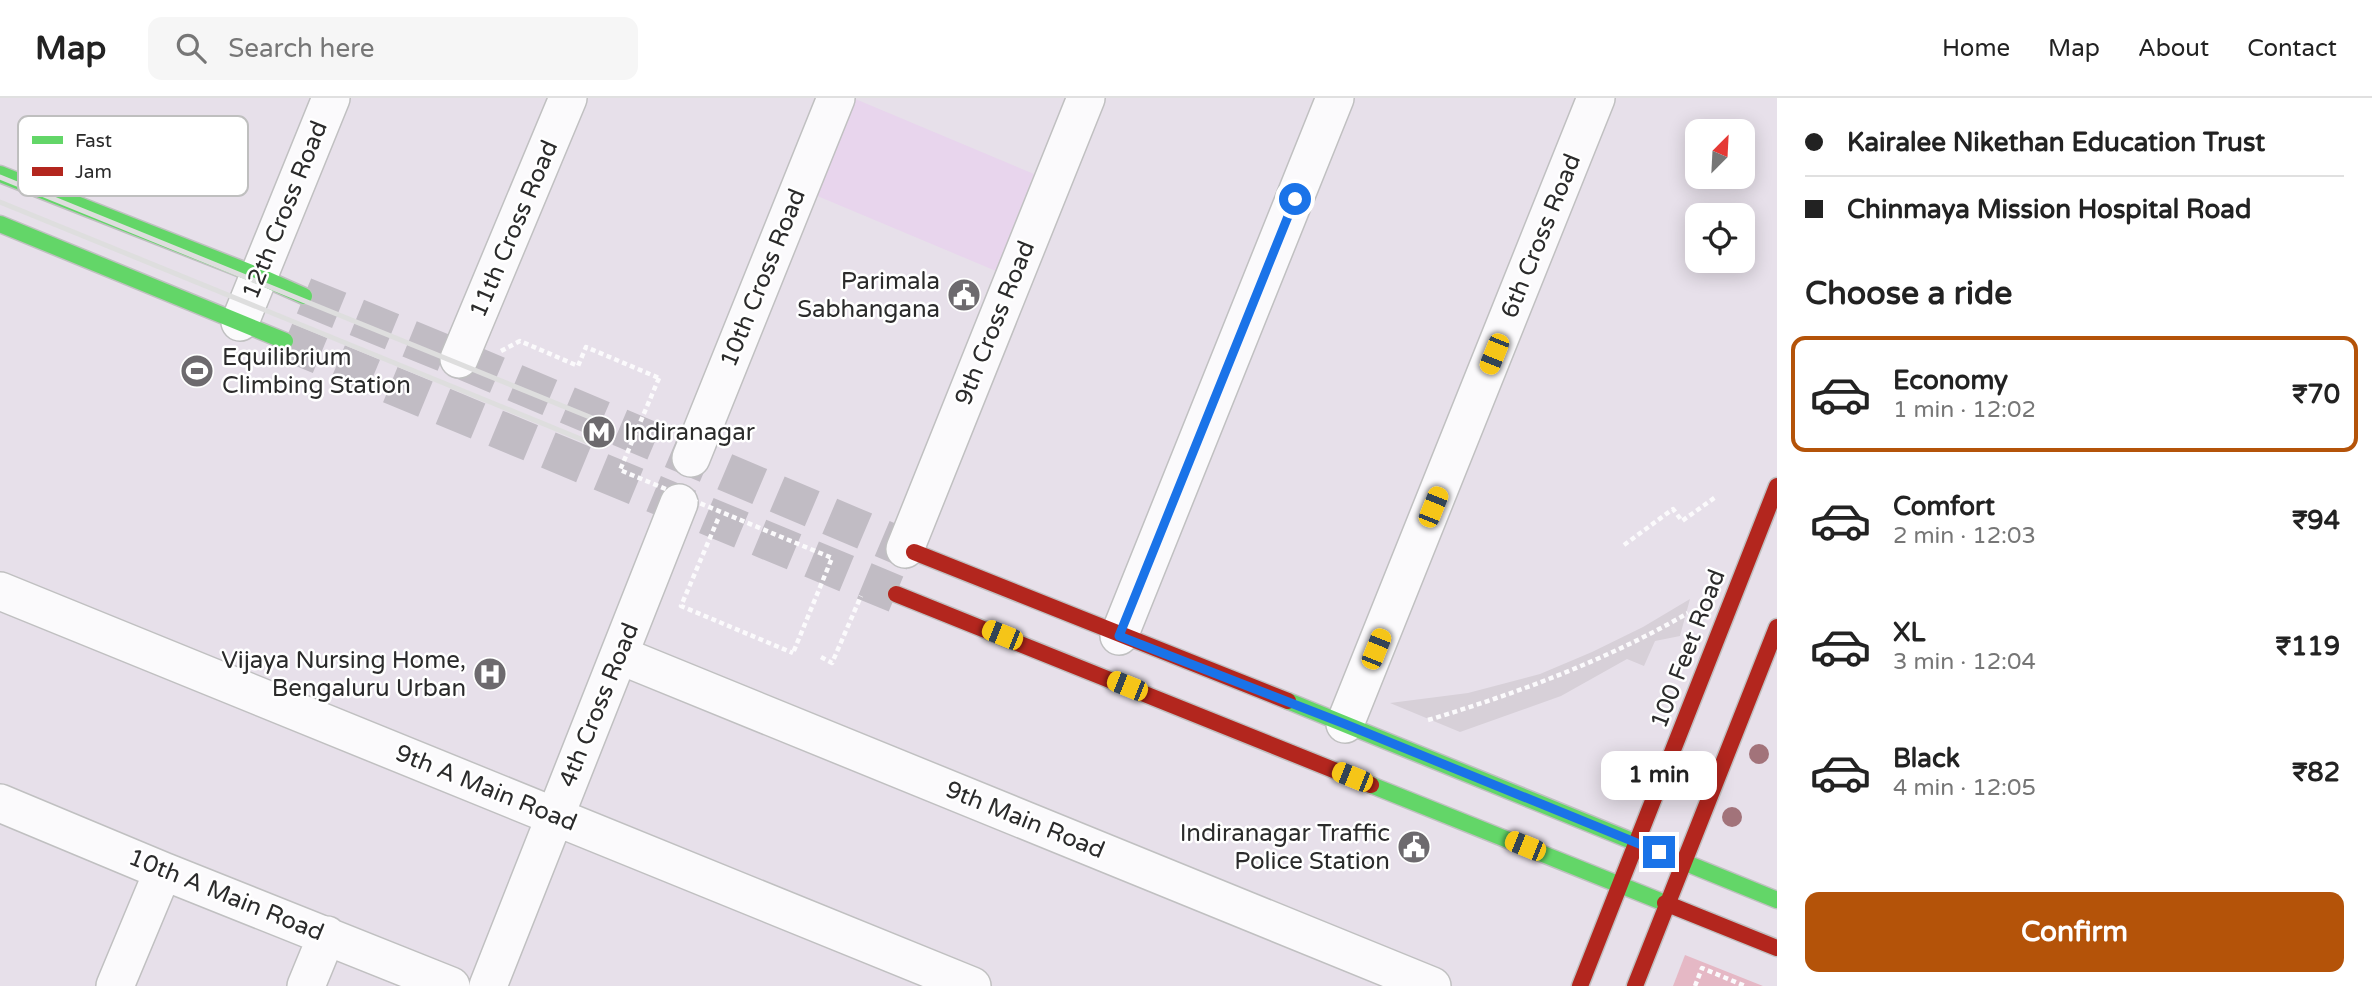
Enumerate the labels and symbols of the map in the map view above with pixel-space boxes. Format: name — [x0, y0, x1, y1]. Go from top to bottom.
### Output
legend — [18, 116, 248, 196]
street label: 12th Cross Road — [236, 117, 334, 303]
north arrow — [1685, 119, 1755, 189]
text: Fast — [75, 130, 112, 152]
street label: 11th Cross Road — [464, 136, 564, 322]
street label: 6th Cross Road — [1495, 150, 1587, 322]
text: Jam — [75, 161, 112, 183]
route start — [1279, 183, 1311, 215]
street label: 10th Cross Road — [714, 185, 812, 371]
street label: 9th Cross Road — [949, 237, 1041, 409]
place label: Parimala Sabhangana — [797, 267, 940, 324]
public building icon: Parimala Sabhangana — [945, 276, 983, 314]
car — [1477, 331, 1512, 377]
place label: Equilibrium Climbing Station — [222, 343, 411, 400]
sports icon: Equilibrium Climbing Station — [178, 352, 216, 390]
metro station icon: Indiranagar — [580, 413, 618, 451]
place label: Indiranagar — [624, 418, 756, 447]
car — [1416, 484, 1451, 530]
street label: 100 Feet Road — [1644, 565, 1732, 733]
car — [979, 617, 1026, 653]
street label: 4th Cross Road — [553, 619, 645, 791]
car — [1359, 626, 1394, 672]
place label: Vijaya Nursing Home, Bengaluru Urban — [221, 646, 466, 703]
hospital icon: Vijaya Nursing Home, Bengaluru Urban — [471, 655, 509, 693]
car — [1104, 668, 1151, 704]
street label: 9th A Main Road — [391, 738, 581, 838]
callout: 1 min — [1601, 750, 1717, 800]
car — [1329, 759, 1376, 795]
street label: 9th Main Road — [941, 775, 1109, 865]
place label: Indiranagar Traffic Police Station — [1180, 819, 1390, 876]
public building icon: Indiranagar Traffic Police Station — [1395, 828, 1433, 866]
car — [1502, 828, 1549, 864]
route end — [1643, 836, 1675, 868]
street label: 10th A Main Road — [124, 843, 328, 947]

